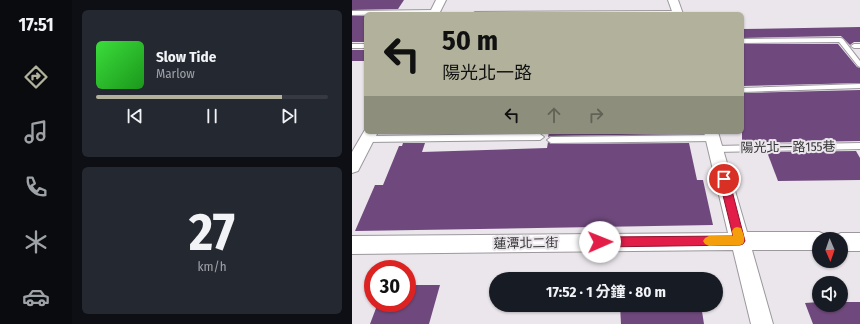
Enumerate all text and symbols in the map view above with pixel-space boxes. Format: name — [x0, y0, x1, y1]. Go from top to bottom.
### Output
text: 17:51 — [18, 14, 54, 36]
text: 50 m — [442, 24, 498, 57]
icon: left — [376, 28, 428, 80]
text: Slow Tide — [156, 48, 216, 66]
text: 陽光北一路 — [442, 62, 532, 84]
icon: directions — [22, 63, 50, 91]
text: Marlow — [156, 66, 195, 81]
icon: left — [501, 104, 523, 126]
icon: ahead — [543, 104, 565, 126]
icon: right — [585, 104, 607, 126]
icon: previous — [124, 105, 146, 127]
icon: pause — [201, 105, 223, 127]
icon: next — [278, 105, 300, 127]
icon: music — [22, 118, 50, 146]
street label: 陽光北一路155巷 — [740, 139, 836, 155]
pin — [707, 162, 741, 196]
icon: arrive — [713, 168, 735, 190]
icon: phone — [22, 173, 50, 201]
text: 27 — [189, 201, 235, 264]
position arrow — [579, 221, 621, 263]
icon: climate — [22, 228, 50, 256]
north arrow — [812, 232, 848, 268]
map controls — [812, 232, 848, 312]
street label: 蓮潭北二街 — [493, 235, 559, 251]
text: km/h — [198, 259, 227, 274]
speed limit sign: 30 — [364, 260, 416, 312]
button: sound — [812, 276, 848, 312]
icon: car — [22, 283, 50, 311]
text: 17:52 · 1 分鐘 · 80 m — [546, 283, 666, 301]

